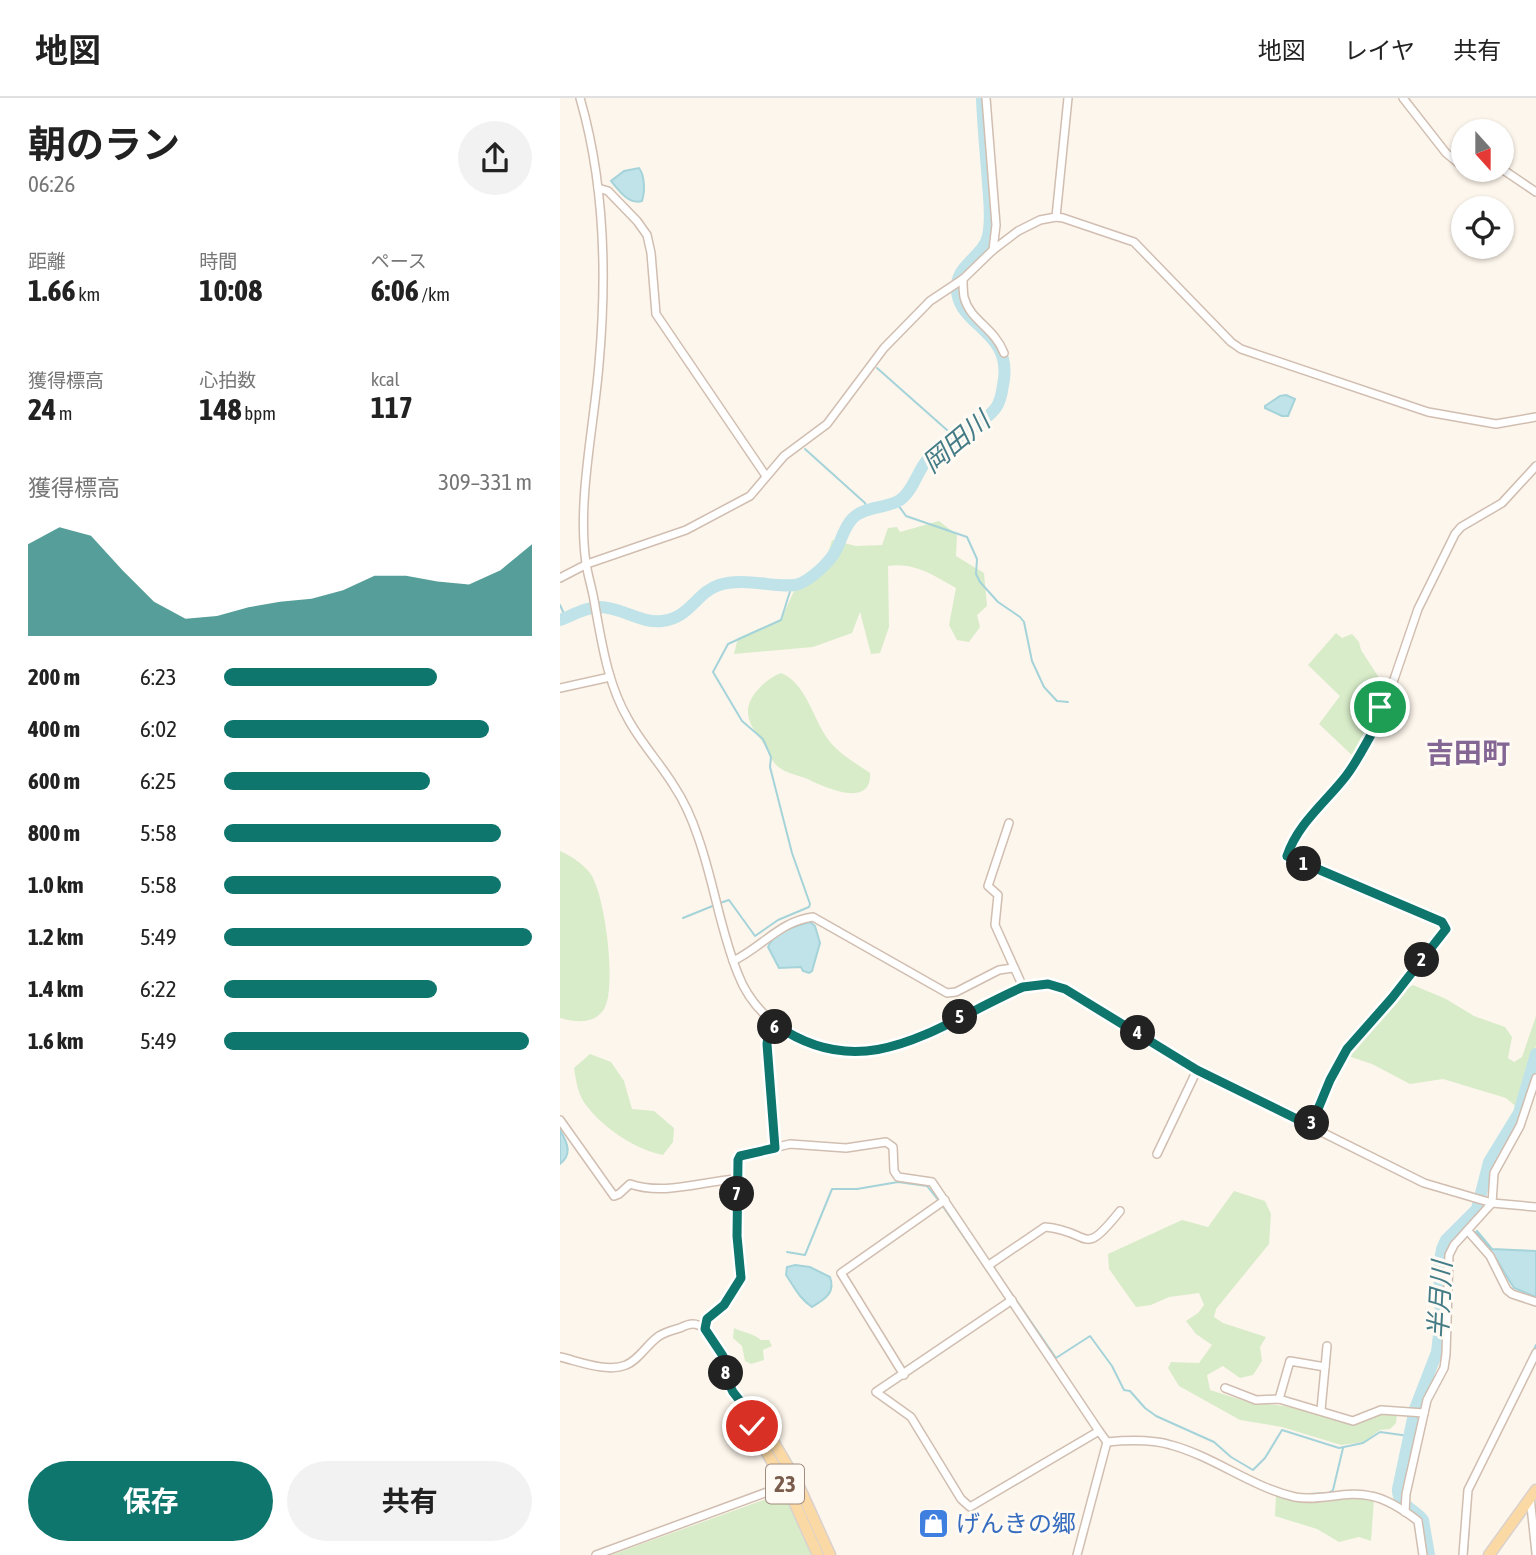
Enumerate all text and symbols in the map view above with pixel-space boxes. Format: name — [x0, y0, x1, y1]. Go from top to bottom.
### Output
text: 地図 — [35, 31, 101, 69]
text: 地図 — [1258, 37, 1306, 64]
text: レイヤ — [1344, 37, 1415, 64]
text: 共有 — [1453, 37, 1501, 64]
north arrow — [1451, 119, 1514, 182]
map controls — [1451, 119, 1514, 259]
button: share — [458, 121, 532, 195]
text: 朝のラン — [28, 123, 180, 166]
text: 06:26 — [28, 171, 75, 197]
button: locate — [1451, 196, 1514, 259]
text: 距離 — [28, 250, 66, 272]
text: 時間 — [199, 250, 237, 272]
text: ペース — [371, 250, 427, 272]
text: 1.66 — [28, 273, 76, 307]
text: 10:08 — [199, 273, 262, 307]
text: 6:06 — [371, 273, 419, 307]
text: km — [76, 283, 100, 305]
text: /km — [419, 283, 450, 305]
text: kcal — [371, 368, 400, 390]
text: 獲得標高 — [28, 369, 104, 391]
text: 心拍数 — [199, 369, 256, 391]
text: 117 — [371, 390, 413, 424]
text: 24 — [28, 392, 56, 426]
text: 148 — [199, 392, 242, 426]
text: m — [56, 402, 73, 424]
text: bpm — [242, 402, 276, 424]
water label: 岡田川 — [916, 404, 998, 479]
text: 309–331 m — [438, 469, 532, 495]
text: 獲得標高 — [28, 475, 120, 501]
text: 200 m — [28, 664, 80, 690]
text: 6:23 — [140, 664, 177, 690]
pin — [1350, 677, 1410, 737]
icon: arrive — [1361, 688, 1399, 726]
text: 400 m — [28, 716, 80, 742]
text: 6:02 — [140, 716, 177, 742]
district label: 吉田町 — [1426, 737, 1510, 769]
text: 600 m — [28, 768, 80, 794]
text: 6:25 — [140, 768, 177, 794]
text: 800 m — [28, 820, 80, 846]
text: 5:58 — [140, 820, 177, 846]
pin: 1 — [1286, 846, 1322, 882]
text: 1 — [1299, 852, 1308, 874]
text: 1.0 km — [28, 872, 84, 898]
text: 5:58 — [140, 872, 177, 898]
text: 1.2 km — [28, 924, 84, 950]
text: 5:49 — [140, 924, 177, 950]
pin: 2 — [1404, 942, 1440, 978]
text: 2 — [1417, 948, 1426, 970]
text: 1.4 km — [28, 976, 84, 1002]
text: 6:22 — [140, 976, 177, 1002]
pin: 5 — [942, 1000, 978, 1034]
text: 5 — [955, 1005, 964, 1027]
pin: 6 — [758, 1010, 792, 1044]
text: 6 — [770, 1015, 779, 1037]
pin: 4 — [1120, 1016, 1156, 1051]
text: 4 — [1133, 1021, 1142, 1043]
text: 1.6 km — [28, 1028, 84, 1054]
text: 5:49 — [140, 1028, 177, 1054]
pin: 3 — [1294, 1105, 1330, 1140]
text: 3 — [1307, 1111, 1316, 1133]
pin: 7 — [720, 1176, 754, 1212]
text: 7 — [732, 1182, 741, 1204]
water label: 半月川 — [1423, 1257, 1457, 1340]
pin: 8 — [708, 1356, 744, 1390]
text: 8 — [721, 1361, 730, 1383]
pin — [722, 1396, 782, 1456]
icon: check — [733, 1407, 771, 1445]
button: 保存 — [28, 1461, 273, 1541]
button: 共有 — [287, 1461, 532, 1541]
road number: 23 — [766, 1464, 804, 1504]
shop icon: げんきの郷 — [916, 1506, 950, 1540]
place label: げんきの郷 — [956, 1510, 1076, 1537]

